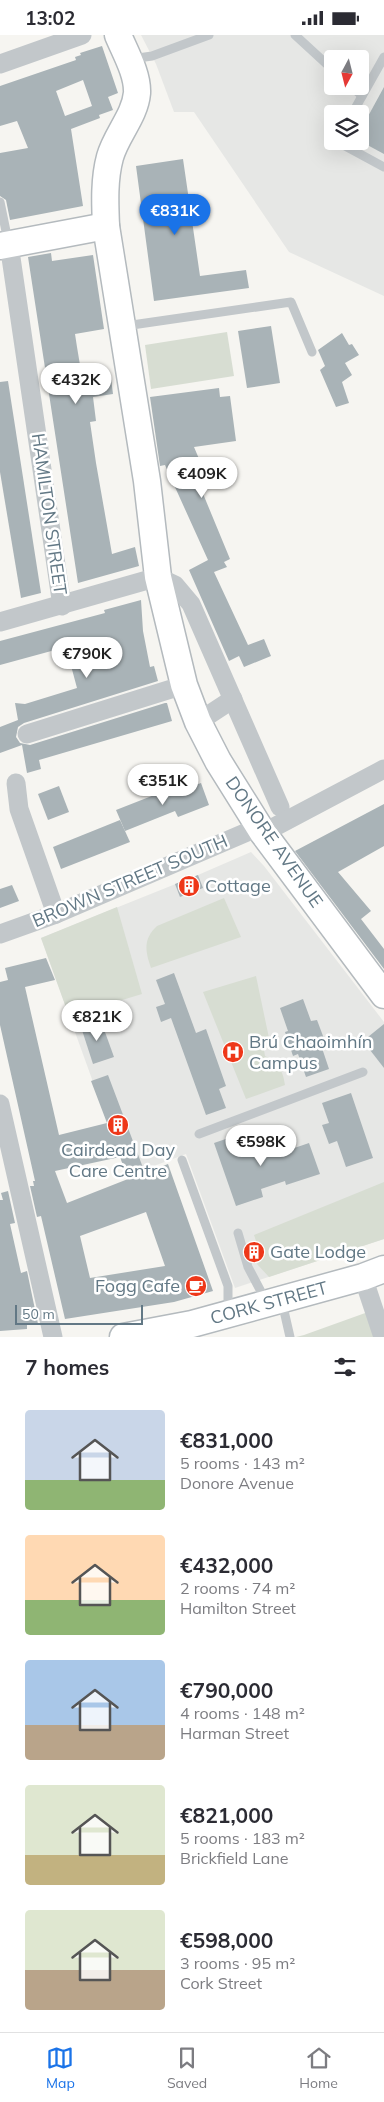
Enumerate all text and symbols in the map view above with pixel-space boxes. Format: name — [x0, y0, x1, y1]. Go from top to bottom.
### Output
text: 13:02 — [25, 6, 75, 30]
north arrow — [324, 50, 369, 95]
map controls — [324, 50, 369, 150]
button: layers — [324, 105, 369, 150]
pin: €831K — [140, 193, 210, 236]
text: €831K — [150, 200, 200, 220]
pin: €432K — [41, 363, 111, 405]
text: €432K — [51, 369, 101, 389]
street label: HAMILTON STREET — [27, 432, 72, 596]
pin: €409K — [167, 457, 237, 499]
text: €409K — [177, 463, 227, 483]
pin: €790K — [52, 637, 122, 679]
text: €790K — [62, 643, 112, 663]
pin: €351K — [128, 763, 198, 806]
text: €351K — [138, 770, 188, 790]
street label: DONORE AVENUE — [221, 772, 328, 912]
street label: BROWN STREET SOUTH — [29, 829, 231, 932]
building icon: Cottage — [177, 874, 201, 898]
place label: Cottage — [205, 874, 271, 897]
pin: €821K — [62, 999, 132, 1042]
text: €821K — [72, 1006, 122, 1026]
place label: Brú Chaoimhín Campus — [249, 1030, 372, 1074]
hospital icon: Brú Chaoimhín Campus — [221, 1040, 245, 1064]
building icon: Cairdead Day Care Centre — [106, 1113, 130, 1137]
pin: €598K — [226, 1125, 296, 1167]
text: €598K — [236, 1131, 286, 1151]
place label: Cairdead Day Care Centre — [61, 1138, 176, 1182]
building icon: Gate Lodge — [242, 1240, 266, 1264]
place label: Gate Lodge — [270, 1240, 366, 1263]
place label: Fogg Cafe — [95, 1274, 180, 1297]
cafe icon: Fogg Cafe — [184, 1274, 208, 1298]
street label: CORK STREET — [208, 1276, 330, 1329]
scale bar — [15, 1302, 142, 1325]
text: 50 m — [22, 1305, 55, 1323]
icon: filters — [331, 1353, 359, 1381]
text: 7 homes — [25, 1354, 109, 1380]
text: €831,000 — [180, 1427, 273, 1453]
icon: home — [65, 1430, 125, 1490]
text: 5 rooms · 143 m² — [180, 1453, 305, 1473]
text: Donore Avenue — [180, 1473, 294, 1493]
text: €432,000 — [180, 1552, 273, 1578]
icon: home — [65, 1555, 125, 1615]
text: 2 rooms · 74 m² — [180, 1578, 295, 1598]
text: Hamilton Street — [180, 1598, 296, 1618]
text: €790,000 — [180, 1677, 273, 1703]
icon: home — [65, 1680, 125, 1740]
text: 4 rooms · 148 m² — [180, 1703, 305, 1723]
text: Harman Street — [180, 1723, 289, 1743]
text: €821,000 — [180, 1802, 273, 1828]
icon: home — [65, 1805, 125, 1865]
text: 5 rooms · 183 m² — [180, 1828, 305, 1848]
text: Brickfield Lane — [180, 1848, 289, 1868]
text: €598,000 — [180, 1927, 273, 1953]
icon: home — [65, 1930, 125, 1990]
text: 3 rooms · 95 m² — [180, 1953, 295, 1973]
text: Cork Street — [180, 1973, 262, 1993]
tab: Map — [46, 2044, 75, 2092]
tab: Saved — [167, 2044, 207, 2092]
tab: Home — [299, 2044, 338, 2092]

